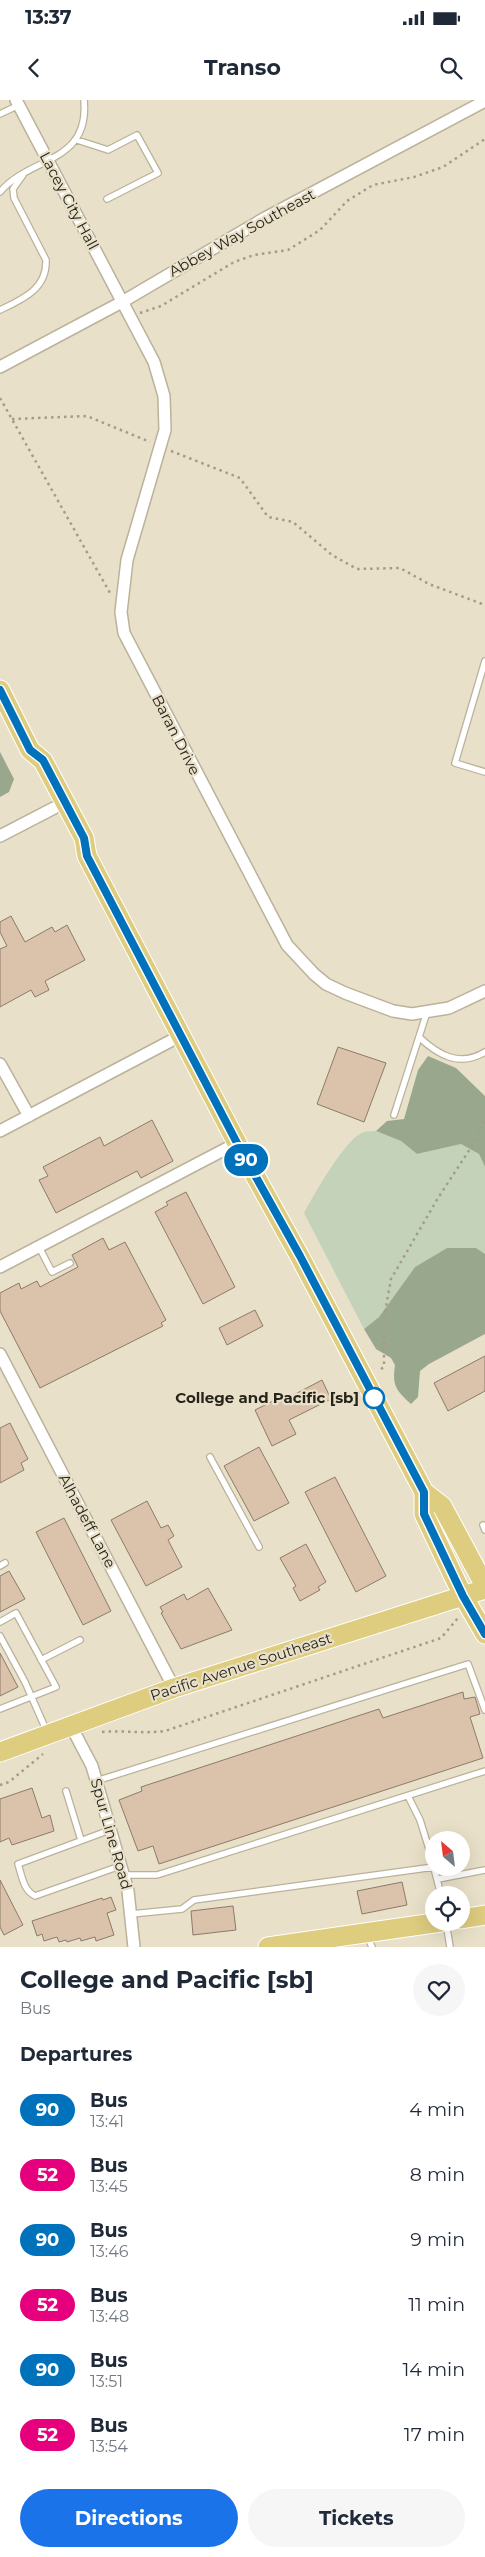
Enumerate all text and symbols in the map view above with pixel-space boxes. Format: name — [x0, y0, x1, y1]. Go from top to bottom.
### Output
text: 13:37 — [25, 6, 72, 29]
icon: back — [20, 54, 48, 82]
text: Transo — [204, 54, 281, 81]
icon: search — [437, 54, 465, 82]
street label: Lacey City Hall — [36, 148, 103, 253]
street label: Abbey Way Southeast — [165, 184, 318, 281]
street label: Baran Drive — [148, 691, 205, 778]
line badge: 90 — [224, 1144, 268, 1176]
text: 90 — [234, 1149, 258, 1171]
marker: College and Pacific [sb] — [363, 1387, 385, 1409]
place label: College and Pacific [sb] — [175, 1388, 359, 1407]
street label: Alhadeff Lane — [55, 1470, 120, 1571]
street label: Pacific Avenue Southeast — [148, 1628, 334, 1705]
street label: Spur Line Road — [87, 1776, 136, 1892]
north arrow — [425, 1831, 470, 1876]
map controls — [425, 1831, 470, 1931]
button: locate — [425, 1886, 470, 1931]
button: heart — [413, 1964, 465, 2016]
text: College and Pacific [sb] — [20, 1965, 314, 1994]
text: Bus — [20, 1999, 51, 2018]
text: Departures — [20, 2043, 132, 2066]
text: Bus — [90, 2089, 128, 2112]
text: 4 min — [409, 2098, 465, 2121]
text: 90 — [36, 2099, 59, 2121]
text: 13:41 — [90, 2112, 124, 2131]
text: Bus — [90, 2154, 128, 2177]
text: 8 min — [410, 2163, 465, 2186]
text: 52 — [37, 2164, 58, 2186]
text: 13:45 — [90, 2177, 128, 2196]
text: Bus — [90, 2219, 128, 2242]
text: 9 min — [410, 2228, 465, 2251]
text: 90 — [36, 2229, 59, 2251]
text: 13:46 — [90, 2242, 129, 2261]
text: Bus — [90, 2284, 128, 2307]
text: 11 min — [408, 2293, 465, 2316]
text: 52 — [37, 2294, 58, 2316]
text: 13:48 — [90, 2307, 129, 2326]
text: Bus — [90, 2349, 128, 2372]
text: 14 min — [402, 2358, 465, 2381]
text: 90 — [36, 2359, 59, 2381]
text: 13:51 — [90, 2372, 123, 2391]
text: Bus — [90, 2414, 128, 2437]
text: 17 min — [404, 2423, 465, 2446]
text: 52 — [37, 2424, 58, 2446]
text: 13:54 — [90, 2437, 128, 2456]
button: Directions — [20, 2489, 238, 2547]
button: Tickets — [248, 2489, 465, 2547]

